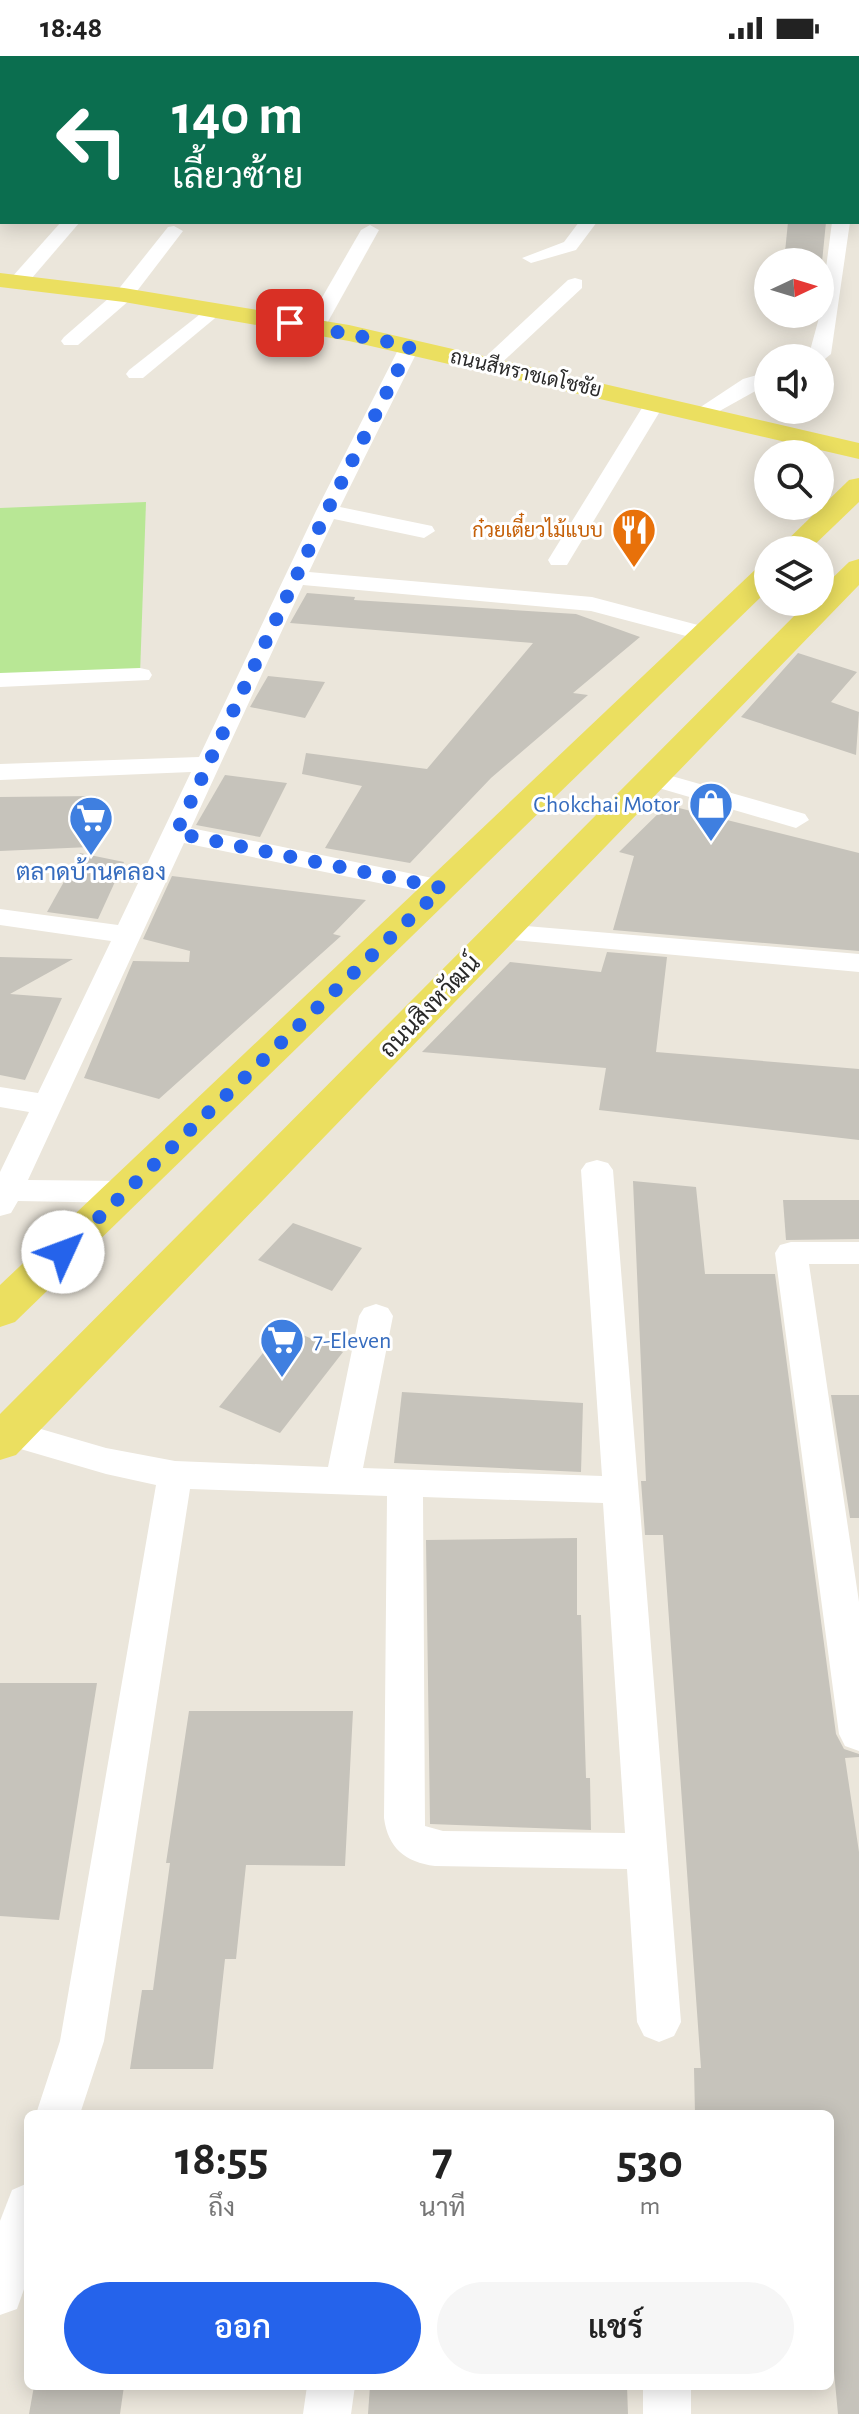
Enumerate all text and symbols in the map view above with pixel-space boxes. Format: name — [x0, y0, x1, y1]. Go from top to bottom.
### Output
text: 18:48 — [40, 13, 102, 43]
icon: left — [40, 88, 144, 192]
text: 140 m — [172, 88, 303, 144]
text: เลี้ยวซ้าย — [172, 159, 303, 195]
north arrow — [754, 248, 834, 328]
map controls — [754, 248, 834, 616]
pin — [256, 289, 324, 357]
icon: arrive — [268, 301, 312, 345]
street label: ถนนสีหราชเดโชชัย — [448, 343, 604, 401]
button: sound — [754, 344, 834, 424]
button: search — [754, 440, 834, 520]
restaurant icon: ก๋วยเตี๋ยวไม้แบบ — [610, 506, 658, 569]
place label: ก๋วยเตี๋ยวไม้แบบ — [472, 512, 603, 541]
button: layers — [754, 536, 834, 616]
shop icon: Chokchai Motor — [687, 780, 735, 843]
place label: Chokchai Motor — [533, 793, 680, 817]
supermarket icon: ตลาดบ้านคลอง — [67, 794, 115, 857]
place label: ตลาดบ้านคลอง — [16, 857, 166, 885]
street label: ถนนสิงหวัฒน์ — [373, 947, 485, 1063]
position arrow — [21, 1210, 105, 1294]
supermarket icon: 7-Eleven — [258, 1316, 306, 1379]
place label: 7-Eleven — [313, 1329, 391, 1353]
text: 18:55 — [175, 2136, 268, 2184]
text: 7 — [432, 2136, 453, 2184]
text: 530 — [617, 2139, 683, 2187]
text: m — [639, 2193, 660, 2219]
text: ถึง — [208, 2195, 235, 2221]
text: นาที — [419, 2195, 466, 2221]
button: ออก — [64, 2282, 421, 2374]
button: แชร์ — [437, 2282, 794, 2374]

